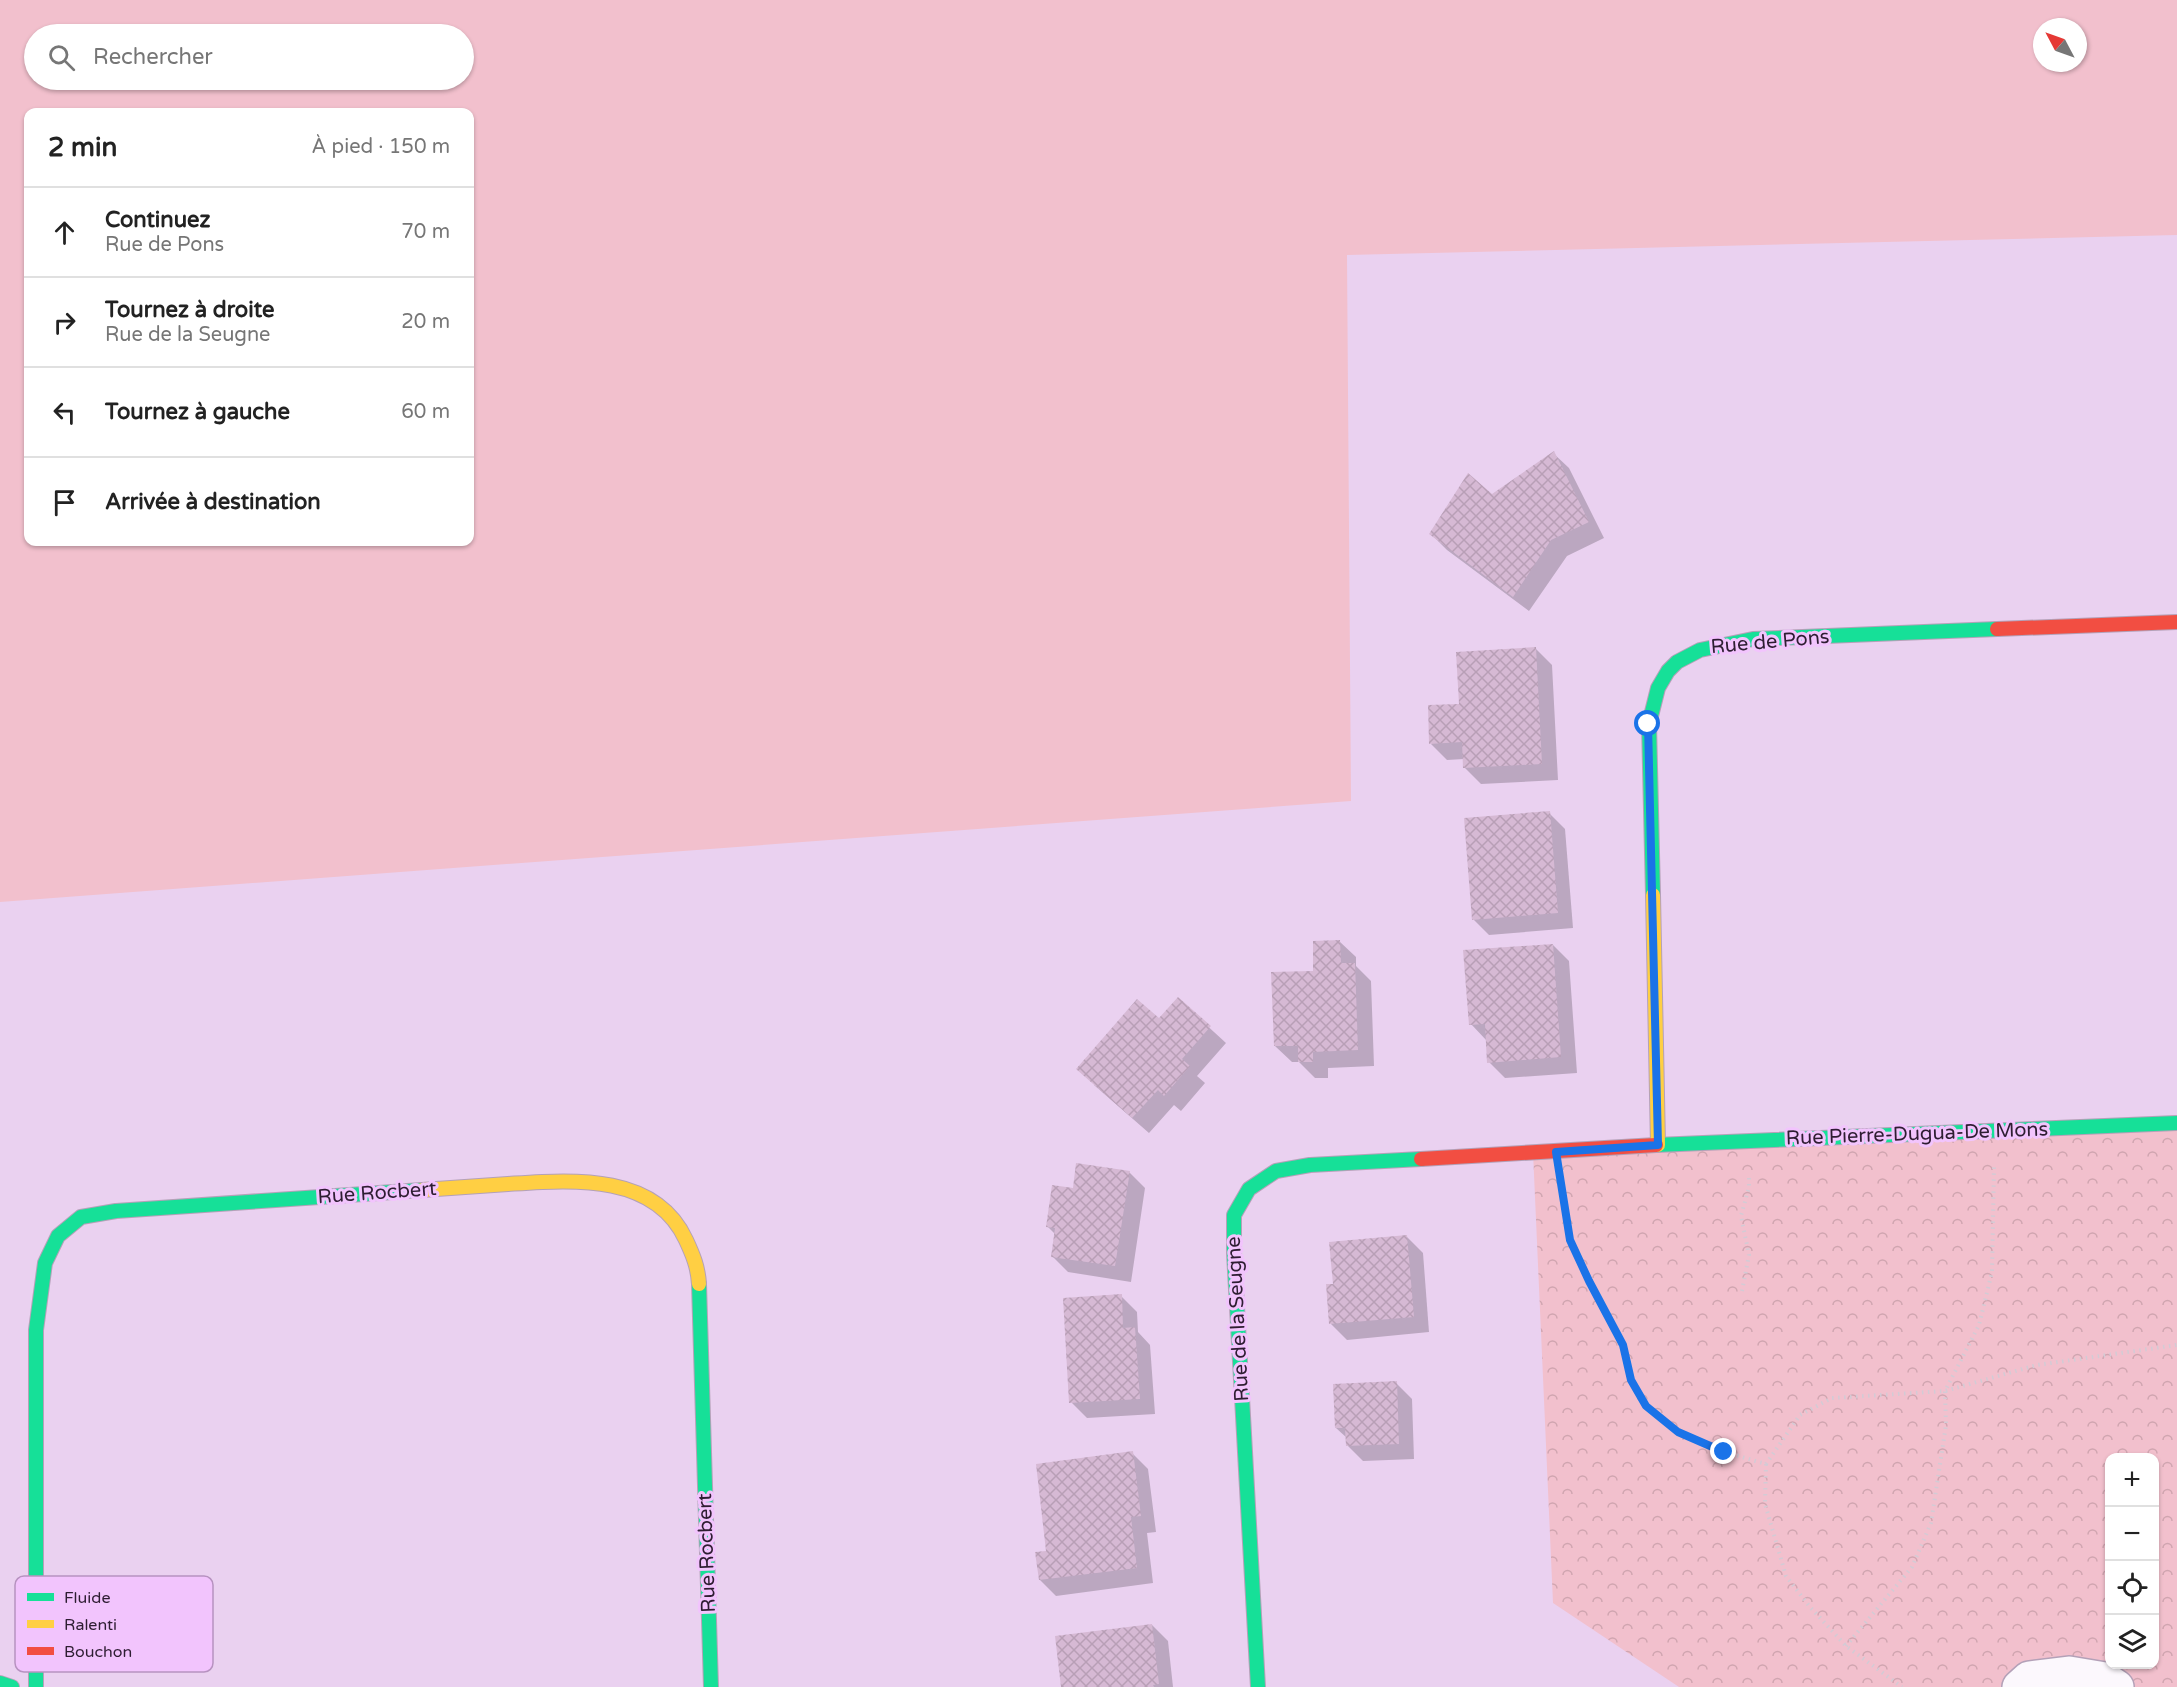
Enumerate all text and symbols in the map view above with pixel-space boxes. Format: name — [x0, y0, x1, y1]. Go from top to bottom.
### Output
north arrow — [2033, 18, 2087, 72]
search box — [24, 24, 474, 90]
icon: search — [45, 41, 78, 74]
text: Rechercher — [93, 44, 213, 70]
text: 2 min — [48, 132, 117, 163]
text: À pied · 150 m — [312, 135, 450, 159]
text: Continuez — [105, 207, 210, 233]
icon: ahead — [48, 216, 81, 249]
text: 70 m — [401, 220, 450, 244]
text: Rue de Pons — [105, 233, 224, 257]
text: Tournez à droite — [105, 297, 274, 323]
icon: right — [48, 306, 81, 339]
text: 20 m — [401, 310, 450, 334]
text: Rue de la Seugne — [105, 323, 270, 347]
icon: left — [48, 396, 81, 429]
text: Tournez à gauche — [105, 399, 290, 425]
text: 60 m — [401, 400, 450, 424]
icon: arrive — [48, 486, 81, 519]
text: Arrivée à destination — [105, 489, 321, 515]
street label: Rue de Pons — [1710, 625, 1830, 659]
route start — [1634, 710, 1660, 736]
street label: Rue Pierre-Dugua-De Mons — [1785, 1117, 2049, 1151]
street label: Rue Rocbert — [317, 1177, 438, 1209]
street label: Rue de la Seugne — [1222, 1236, 1254, 1402]
route end — [1710, 1438, 1736, 1464]
map controls — [2105, 1453, 2159, 1669]
button: + — [2105, 1453, 2159, 1507]
street label: Rue Rocbert — [693, 1493, 721, 1613]
button: − — [2105, 1507, 2159, 1561]
button: locate — [2105, 1561, 2159, 1615]
legend — [15, 1576, 213, 1672]
text: Fluide — [64, 1588, 110, 1608]
text: Ralenti — [64, 1615, 117, 1635]
button: layers — [2105, 1615, 2159, 1669]
text: Bouchon — [64, 1642, 132, 1662]

